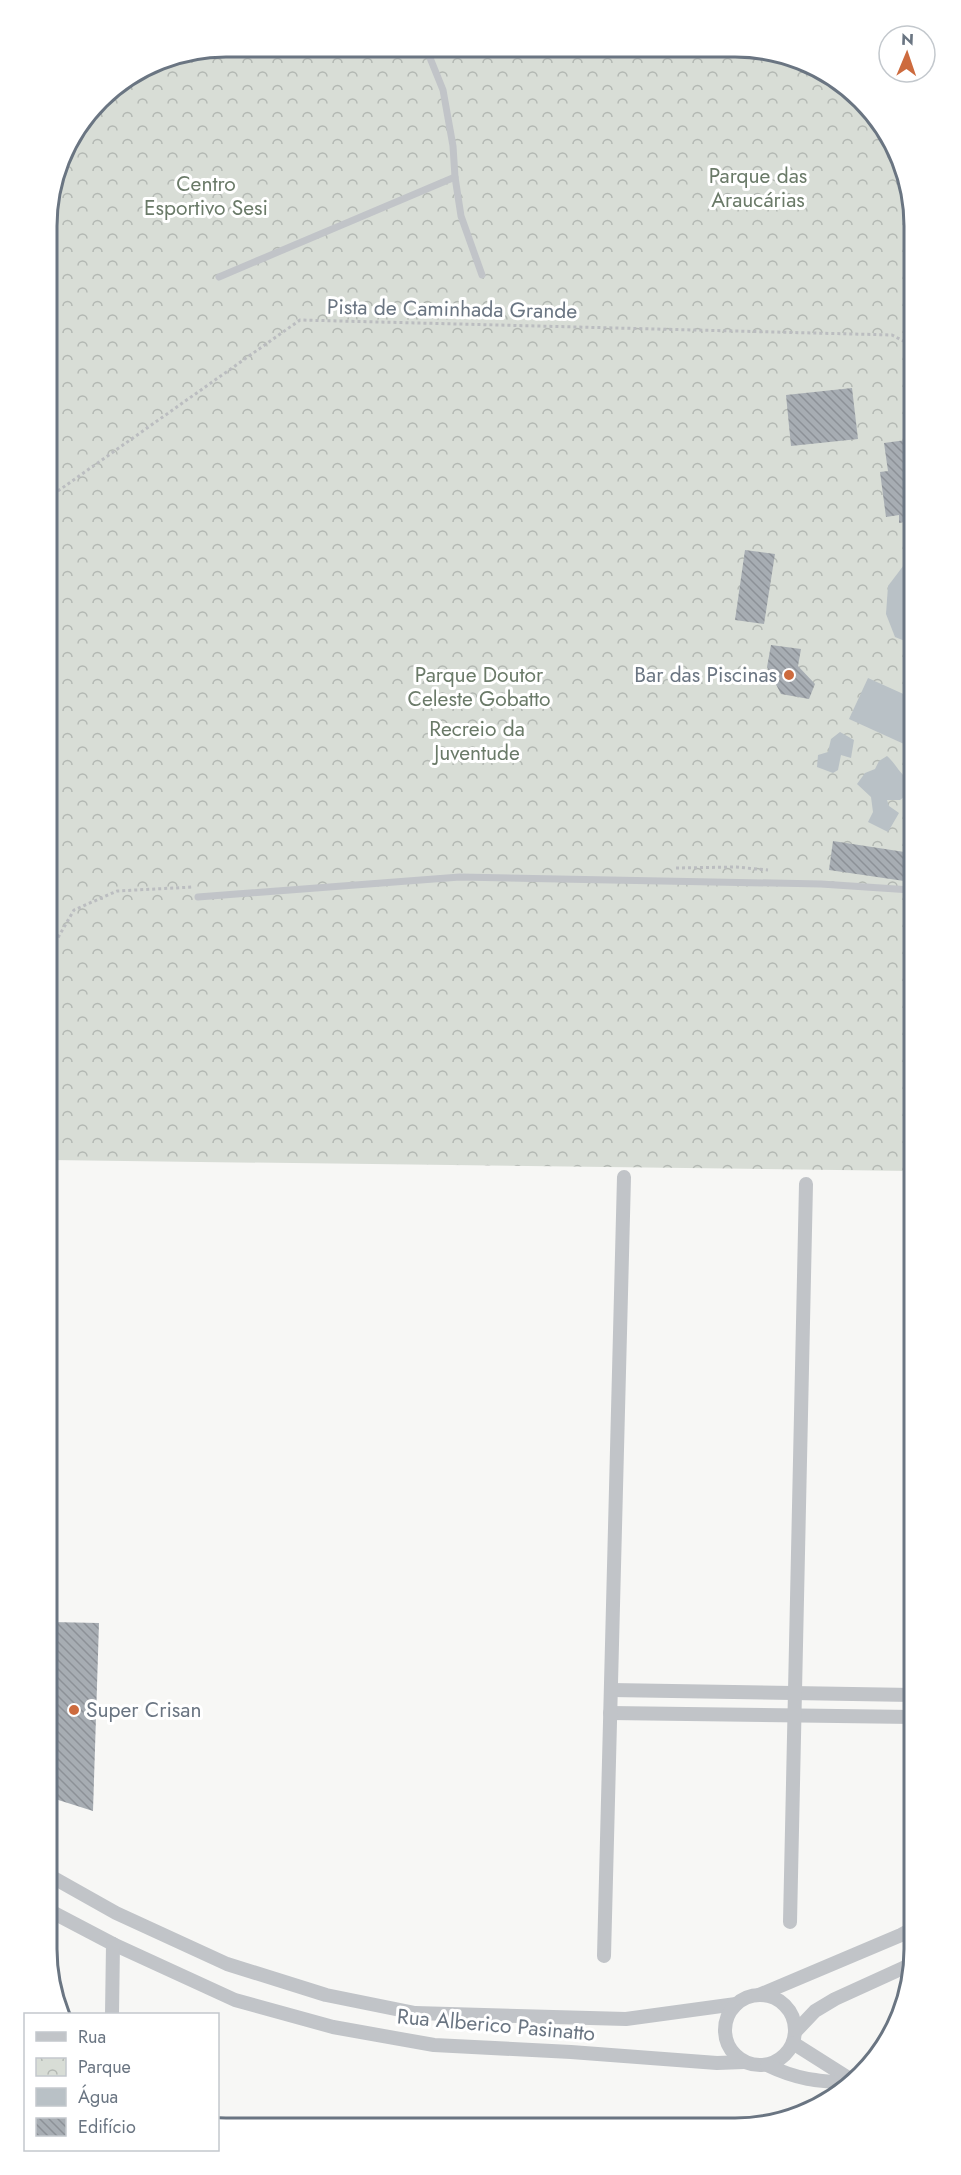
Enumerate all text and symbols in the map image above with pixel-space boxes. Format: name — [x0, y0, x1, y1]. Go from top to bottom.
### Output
north arrow — [877, 24, 937, 84]
text: N — [901, 28, 914, 51]
park label: Parque das Araucárias — [709, 161, 807, 215]
park label: Centro Esportivo Sesi — [144, 169, 268, 223]
street label: Pista de Caminhada Grande — [327, 292, 578, 326]
park label: Parque Doutor Celeste Gobatto — [408, 660, 550, 714]
place label: Bar das Piscinas — [634, 660, 777, 690]
marker: Bar das Piscinas — [782, 668, 796, 682]
park label: Recreio da Juventude — [429, 714, 525, 768]
place label: Super Crisan — [86, 1695, 201, 1725]
marker: Super Crisan — [67, 1703, 81, 1717]
street label: Rua Alberico Pasinatto — [396, 2001, 596, 2049]
legend — [24, 2013, 219, 2151]
text: Rua — [78, 2024, 106, 2050]
text: Parque — [78, 2054, 131, 2080]
text: Água — [78, 2084, 118, 2110]
text: Edifício — [78, 2114, 136, 2140]

